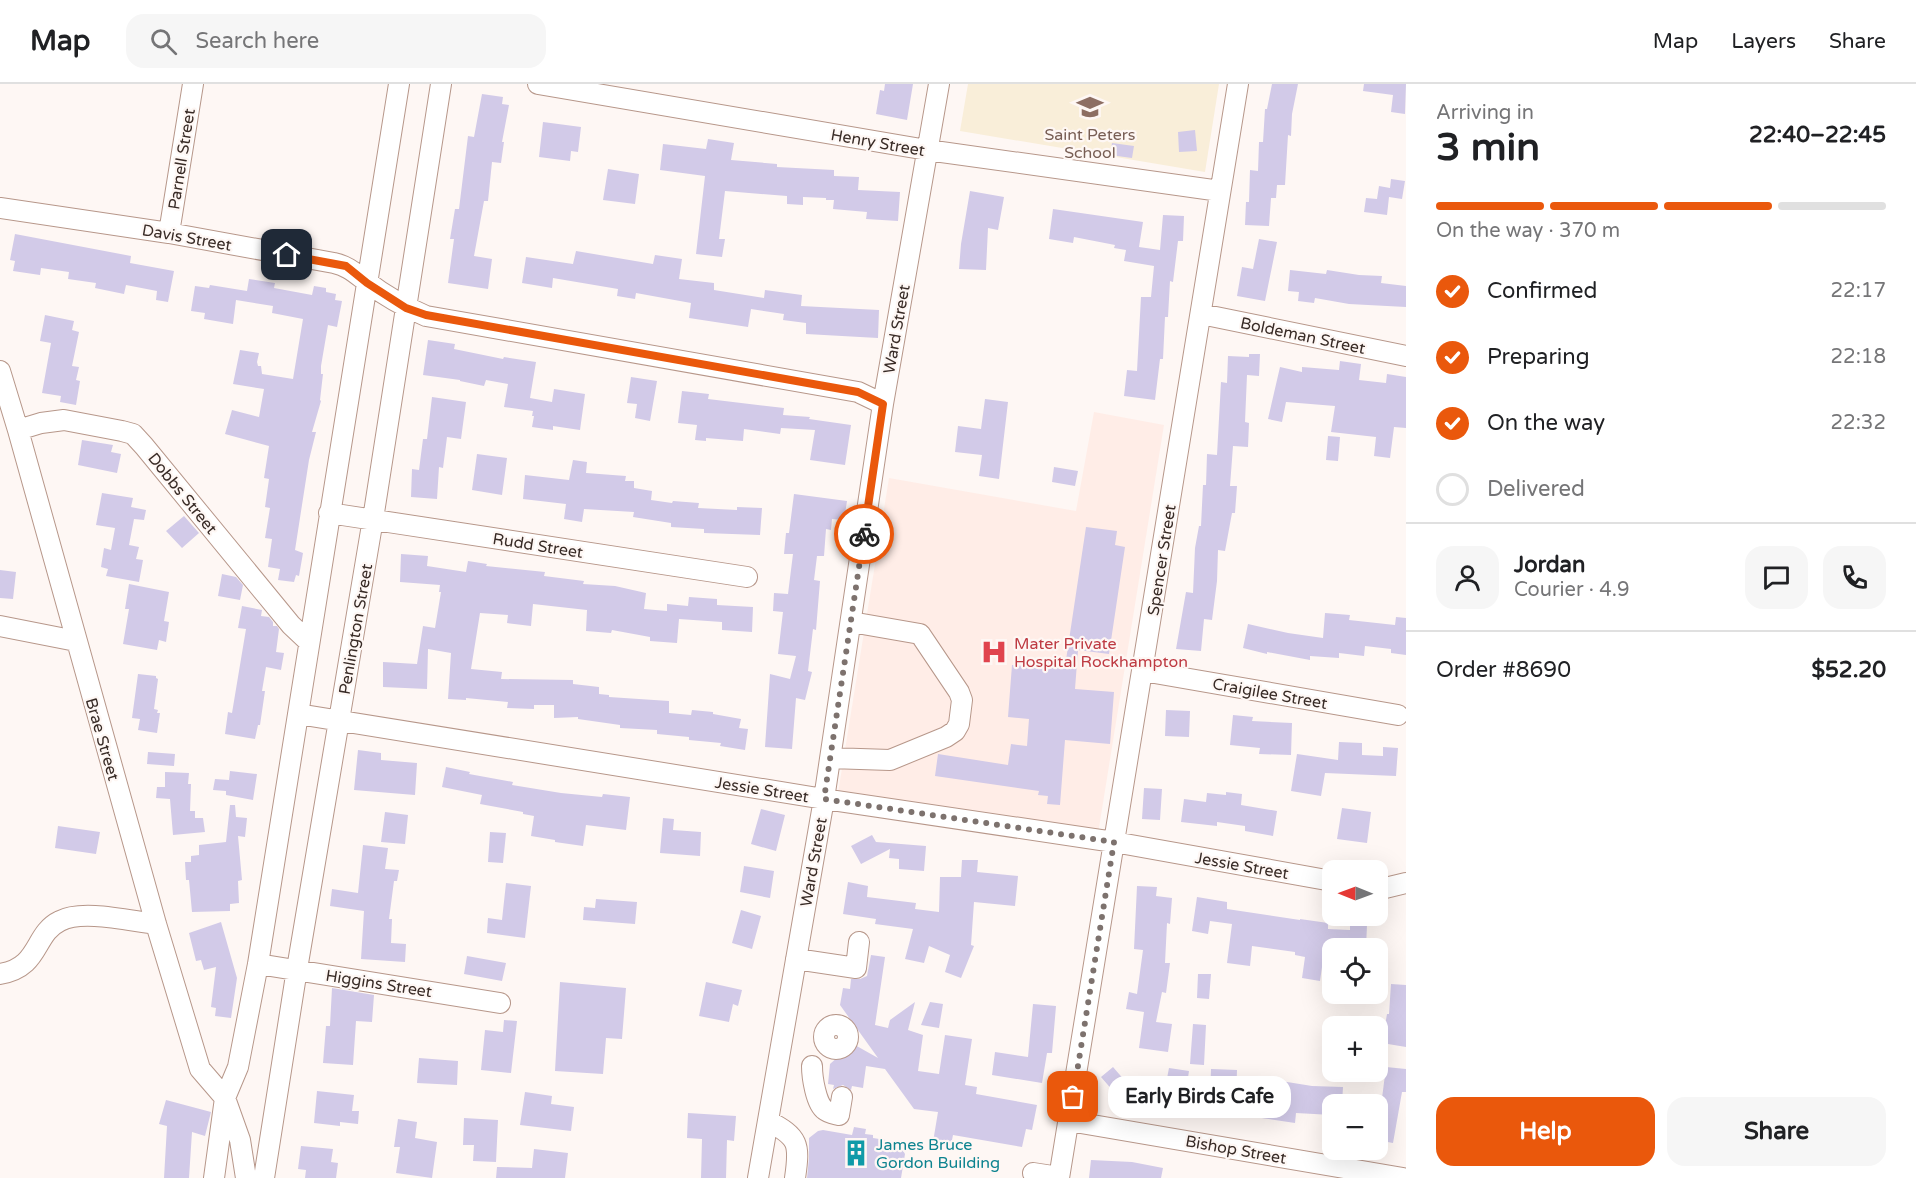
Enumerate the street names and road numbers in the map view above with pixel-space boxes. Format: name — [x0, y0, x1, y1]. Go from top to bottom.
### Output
street label: Parnell Street — [164, 107, 200, 211]
street label: Henry Street — [829, 125, 926, 161]
street label: Davis Street — [140, 220, 233, 256]
street label: Ward Street — [879, 283, 915, 375]
street label: Boldeman Street — [1239, 313, 1367, 359]
street label: Dobbs Street — [143, 449, 221, 538]
street label: Spencer Street — [1143, 503, 1181, 617]
street label: Rudd Street — [491, 529, 584, 563]
street label: Penlington Street — [335, 562, 377, 696]
street label: Craigilee Street — [1211, 674, 1329, 714]
street label: Brae Street — [81, 696, 123, 783]
street label: Jessie Street — [713, 773, 810, 807]
street label: Ward Street — [796, 816, 832, 908]
street label: Jessie Street — [1193, 848, 1290, 884]
street label: Higgins Street — [324, 966, 433, 1002]
street label: Bishop Street — [1184, 1131, 1288, 1169]

